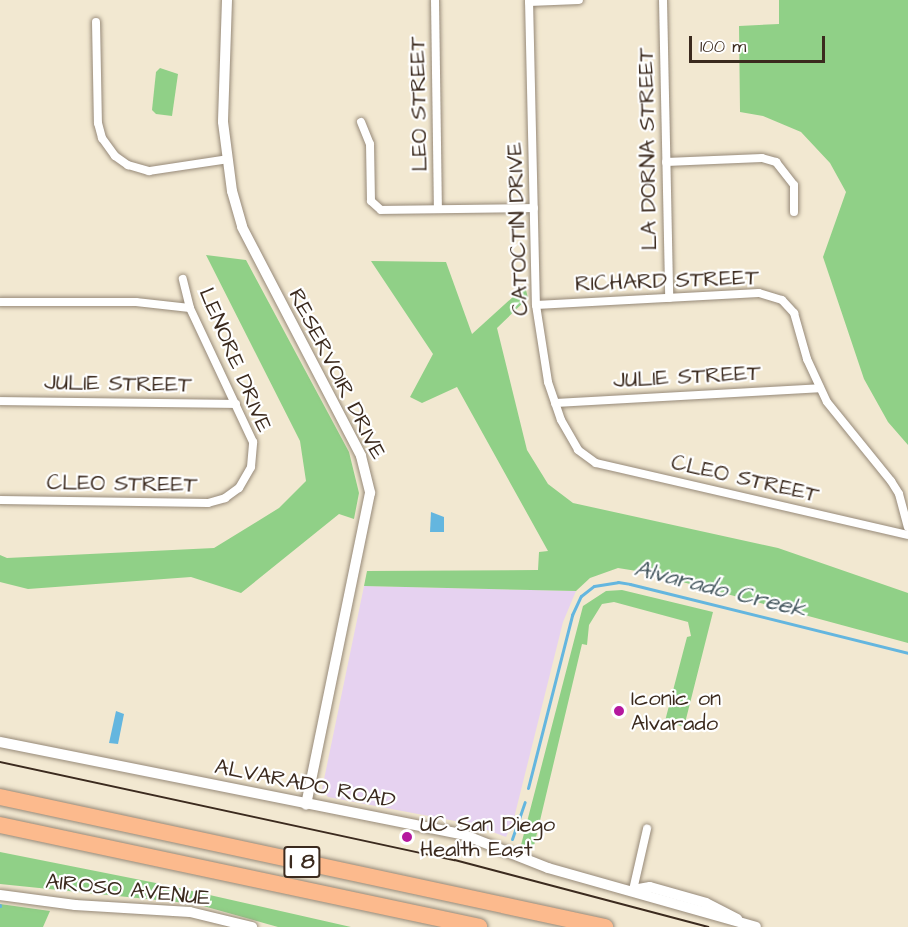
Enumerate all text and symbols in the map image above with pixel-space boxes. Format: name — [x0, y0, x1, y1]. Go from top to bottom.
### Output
scale bar — [692, 24, 828, 62]
text: 100 m — [700, 34, 746, 59]
street label: LEO STREET — [405, 36, 433, 172]
street label: LA DORNA STREET — [633, 47, 663, 251]
street label: CATOCTIN DRIVE — [502, 142, 534, 316]
street label: RICHARD STREET — [575, 265, 759, 297]
street label: LENORE DRIVE — [193, 284, 277, 436]
street label: RESERVOIR DRIVE — [283, 284, 391, 464]
street label: JULIE STREET — [613, 360, 761, 394]
street label: JULIE STREET — [44, 370, 192, 398]
street label: CLEO STREET — [669, 449, 821, 509]
street label: CLEO STREET — [46, 469, 198, 499]
water label: Alvarado Creek — [631, 555, 809, 625]
place label: Iconic on Alvarado — [631, 685, 721, 736]
marker: Iconic on Alvarado — [612, 704, 626, 718]
street label: ALVARADO ROAD — [212, 754, 398, 814]
place label: UC San Diego Health East — [420, 811, 555, 862]
marker: UC San Diego Health East — [398, 828, 416, 846]
road number: I 8 — [282, 844, 322, 880]
street label: AIROSO AVENUE — [44, 868, 212, 912]

